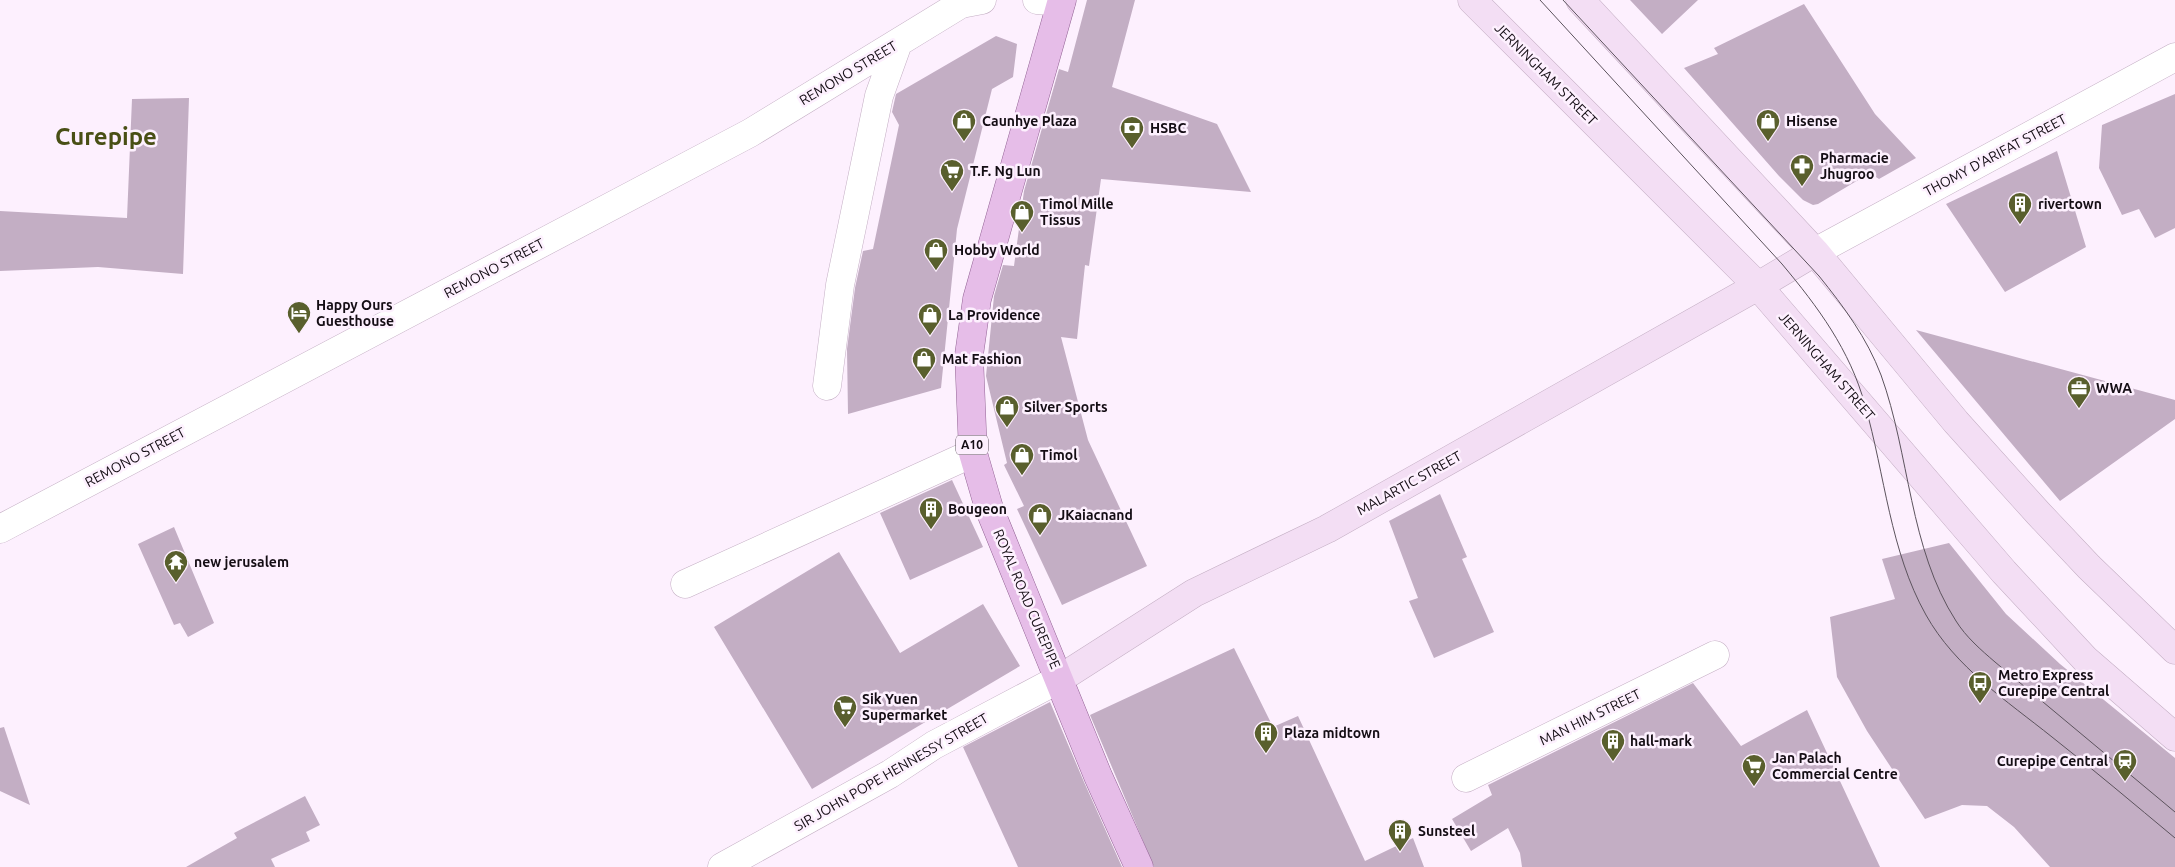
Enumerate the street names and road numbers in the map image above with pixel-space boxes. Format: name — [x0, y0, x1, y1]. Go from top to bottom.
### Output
street label: JERNINGHAM STREET — [1492, 20, 1601, 129]
street label: REMONO STREET — [796, 37, 900, 108]
street label: THOMY D'ARIFAT STREET — [1921, 111, 2069, 199]
street label: REMONO STREET — [441, 235, 547, 301]
street label: JERNINGHAM STREET — [1776, 309, 1878, 423]
street label: REMONO STREET — [82, 424, 188, 490]
road number: A10 — [956, 436, 988, 454]
street label: MALARTIC STREET — [1354, 448, 1464, 518]
street label: ROYAL ROAD CUREPIPE — [990, 527, 1064, 671]
street label: MAN HIM STREET — [1537, 685, 1643, 748]
street label: SIR JOHN POPE HENNESSY STREET — [791, 710, 991, 834]

